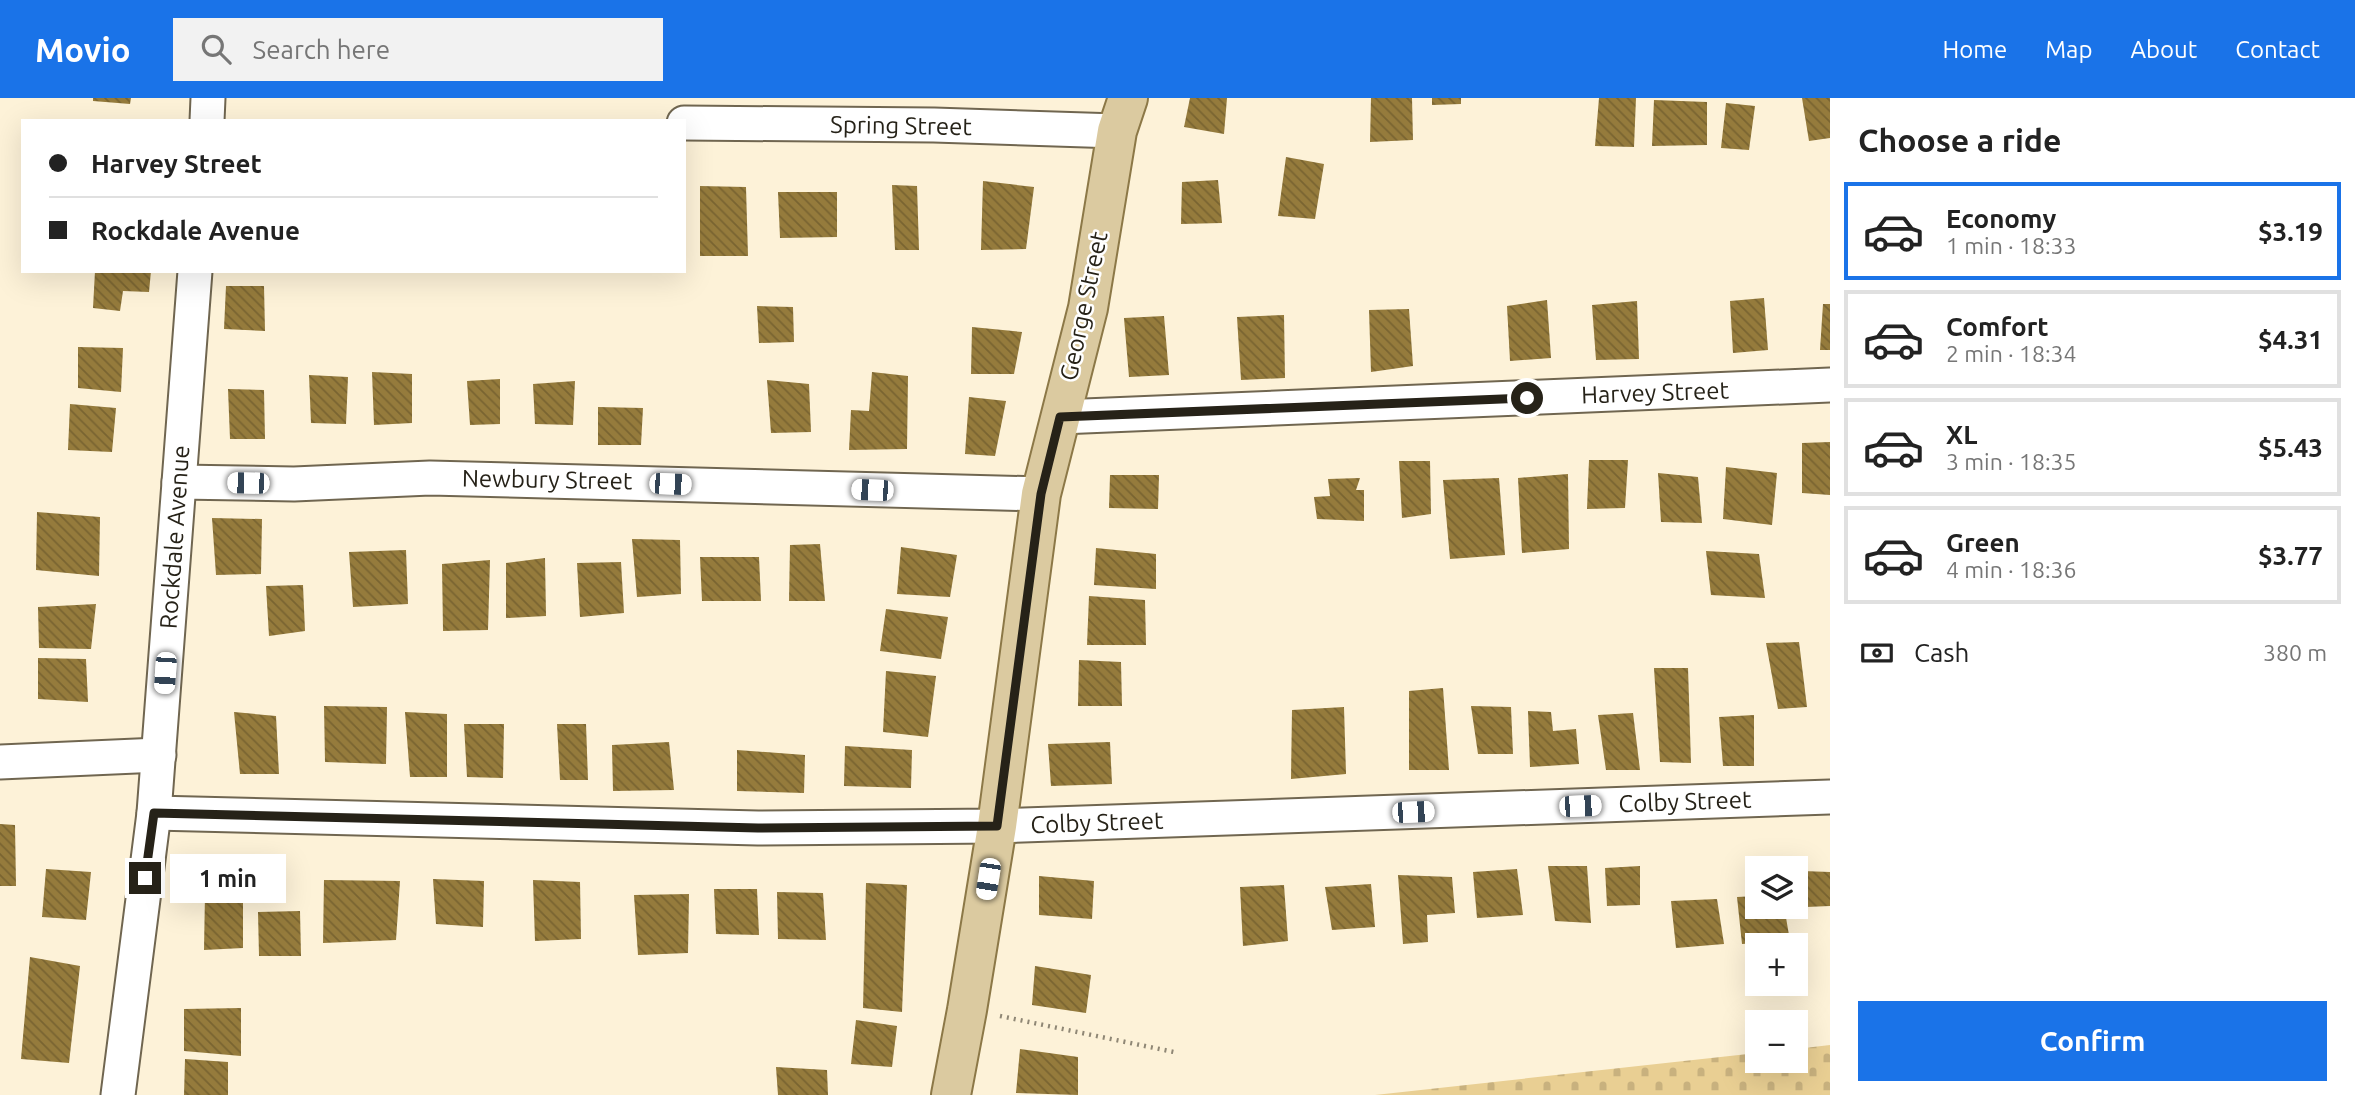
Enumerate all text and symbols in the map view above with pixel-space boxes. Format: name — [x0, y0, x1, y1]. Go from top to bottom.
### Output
search box — [173, 18, 663, 81]
icon: search — [197, 30, 235, 68]
text: Movio — [35, 31, 131, 68]
text: Search here — [253, 35, 390, 64]
text: Home — [1942, 36, 2007, 63]
text: Map — [2045, 36, 2092, 63]
text: About — [2130, 36, 2197, 63]
text: Contact — [2235, 36, 2320, 63]
street label: Spring Street — [830, 111, 973, 140]
text: Choose a ride — [1858, 122, 2061, 158]
text: Harvey Street — [91, 149, 262, 178]
icon: car — [1862, 200, 1925, 263]
text: Economy — [1946, 204, 2056, 233]
text: Rockdale Avenue — [91, 216, 300, 245]
text: $3.19 — [2258, 217, 2323, 246]
street label: George Street — [1055, 228, 1113, 383]
text: 1 min · 18:33 — [1946, 233, 2077, 258]
icon: car — [1862, 308, 1925, 371]
text: Comfort — [1946, 312, 2049, 341]
text: $4.31 — [2258, 325, 2323, 354]
text: 2 min · 18:34 — [1946, 341, 2077, 366]
street label: Harvey Street — [1581, 376, 1730, 409]
route start — [1511, 382, 1543, 414]
icon: car — [1862, 416, 1925, 479]
text: XL — [1946, 420, 1977, 449]
text: $5.43 — [2258, 433, 2323, 462]
street label: Rockdale Avenue — [155, 444, 194, 630]
text: 3 min · 18:35 — [1946, 449, 2077, 474]
street label: Newbury Street — [462, 465, 633, 494]
car — [227, 472, 270, 494]
car — [649, 473, 692, 495]
car — [851, 479, 894, 501]
icon: car — [1862, 524, 1925, 587]
text: Green — [1946, 528, 2020, 557]
text: $3.77 — [2258, 541, 2323, 570]
text: 4 min · 18:36 — [1946, 557, 2077, 582]
icon: cash — [1858, 634, 1896, 672]
text: Cash — [1914, 638, 1969, 667]
text: 380 m — [2263, 640, 2327, 665]
car — [154, 651, 177, 695]
street label: Colby Street — [1618, 786, 1753, 817]
car — [1559, 795, 1602, 817]
car — [1392, 801, 1435, 823]
street label: Colby Street — [1030, 807, 1165, 838]
callout: 1 min — [170, 854, 285, 902]
map controls — [1745, 856, 1808, 1073]
button: layers — [1745, 856, 1808, 919]
car — [975, 857, 1002, 901]
route end — [129, 862, 161, 894]
text: 1 min — [199, 866, 257, 891]
button: + — [1745, 933, 1808, 996]
button: Confirm — [1858, 1001, 2327, 1081]
button: − — [1745, 1010, 1808, 1073]

